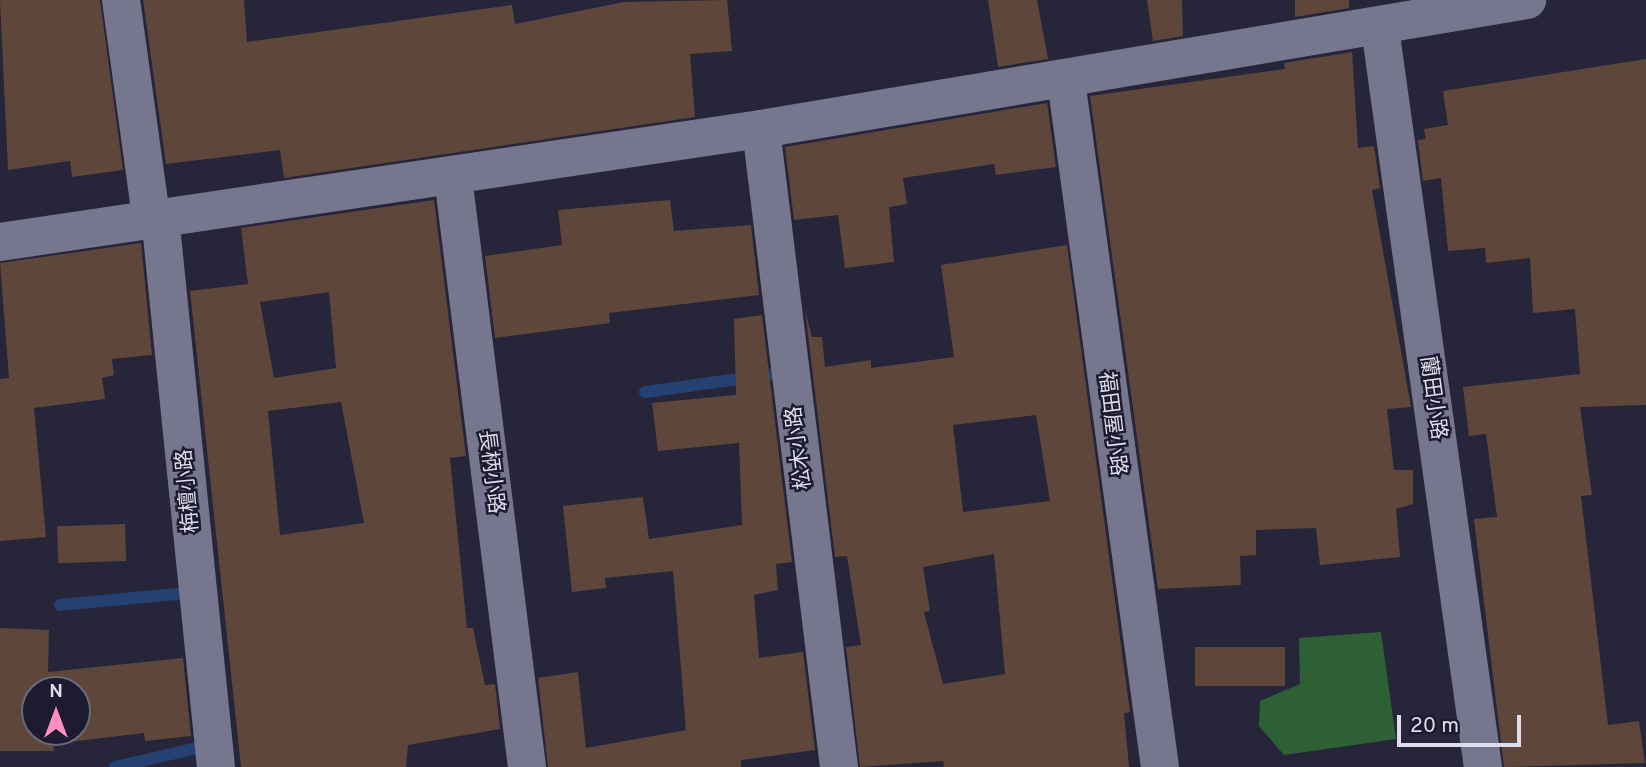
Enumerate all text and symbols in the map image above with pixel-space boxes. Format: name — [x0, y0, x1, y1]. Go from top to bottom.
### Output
street label: 蘭田小路 — [1414, 355, 1450, 441]
street label: 福田屋小路 — [1092, 370, 1130, 478]
street label: 松木小路 — [782, 405, 818, 491]
street label: 長柄小路 — [472, 429, 508, 515]
street label: 栴檀小路 — [173, 448, 205, 534]
north arrow — [21, 676, 91, 746]
text: N — [49, 680, 63, 704]
scale bar — [1401, 700, 1525, 744]
text: 20 m — [1410, 713, 1459, 740]

